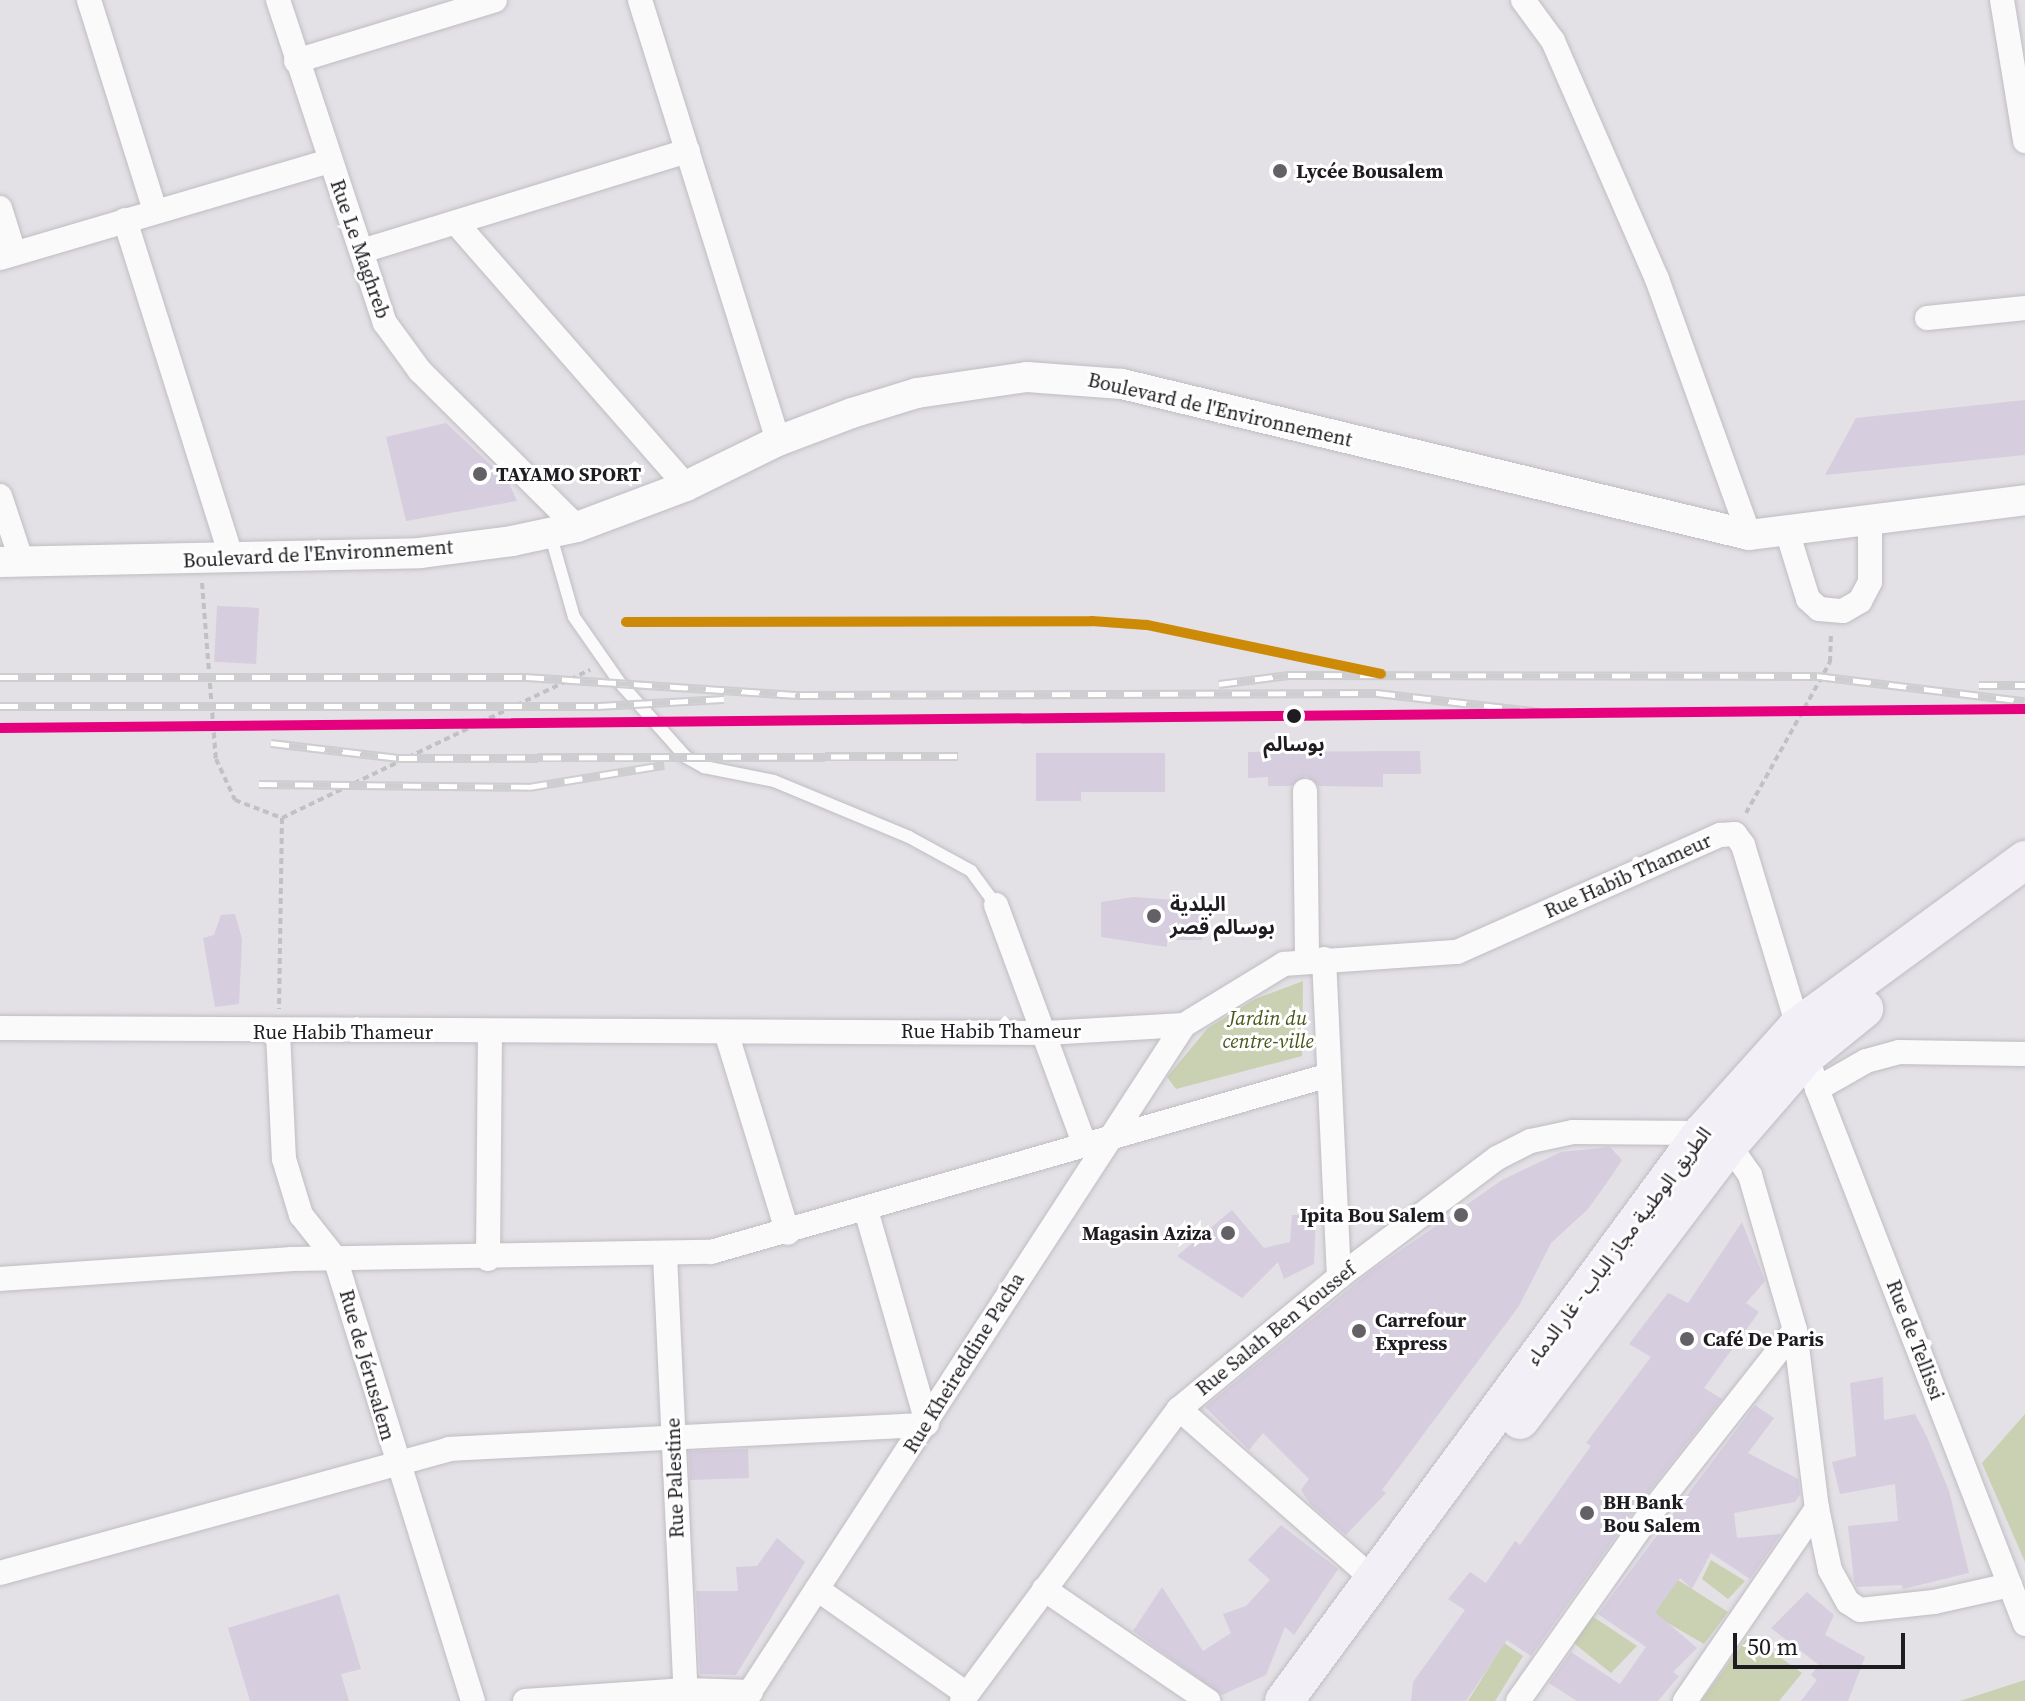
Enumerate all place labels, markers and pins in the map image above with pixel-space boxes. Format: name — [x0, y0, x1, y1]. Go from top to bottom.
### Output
place label: Lycée Bousalem — [1296, 159, 1443, 183]
marker: Lycée Bousalem — [1271, 162, 1289, 180]
place label: TAYAMO SPORT — [496, 462, 641, 486]
marker: TAYAMO SPORT — [471, 465, 489, 483]
marker: بوسالم — [1282, 704, 1306, 728]
place label: بوسالم — [1263, 732, 1325, 756]
place label: البلدية بوسالم قصر — [1170, 892, 1275, 939]
marker: البلدية بوسالم قصر — [1145, 907, 1163, 925]
place label: Ipita Bou Salem — [1300, 1203, 1445, 1227]
marker: Ipita Bou Salem — [1452, 1206, 1470, 1224]
place label: Magasin Aziza — [1082, 1221, 1212, 1245]
marker: Magasin Aziza — [1219, 1224, 1237, 1242]
place label: Carrefour Express — [1375, 1308, 1466, 1355]
marker: Carrefour Express — [1350, 1322, 1368, 1340]
place label: Café De Paris — [1703, 1327, 1824, 1351]
marker: Café De Paris — [1678, 1330, 1696, 1348]
place label: BH Bank Bou Salem — [1603, 1490, 1700, 1537]
marker: BH Bank Bou Salem — [1578, 1504, 1596, 1522]

